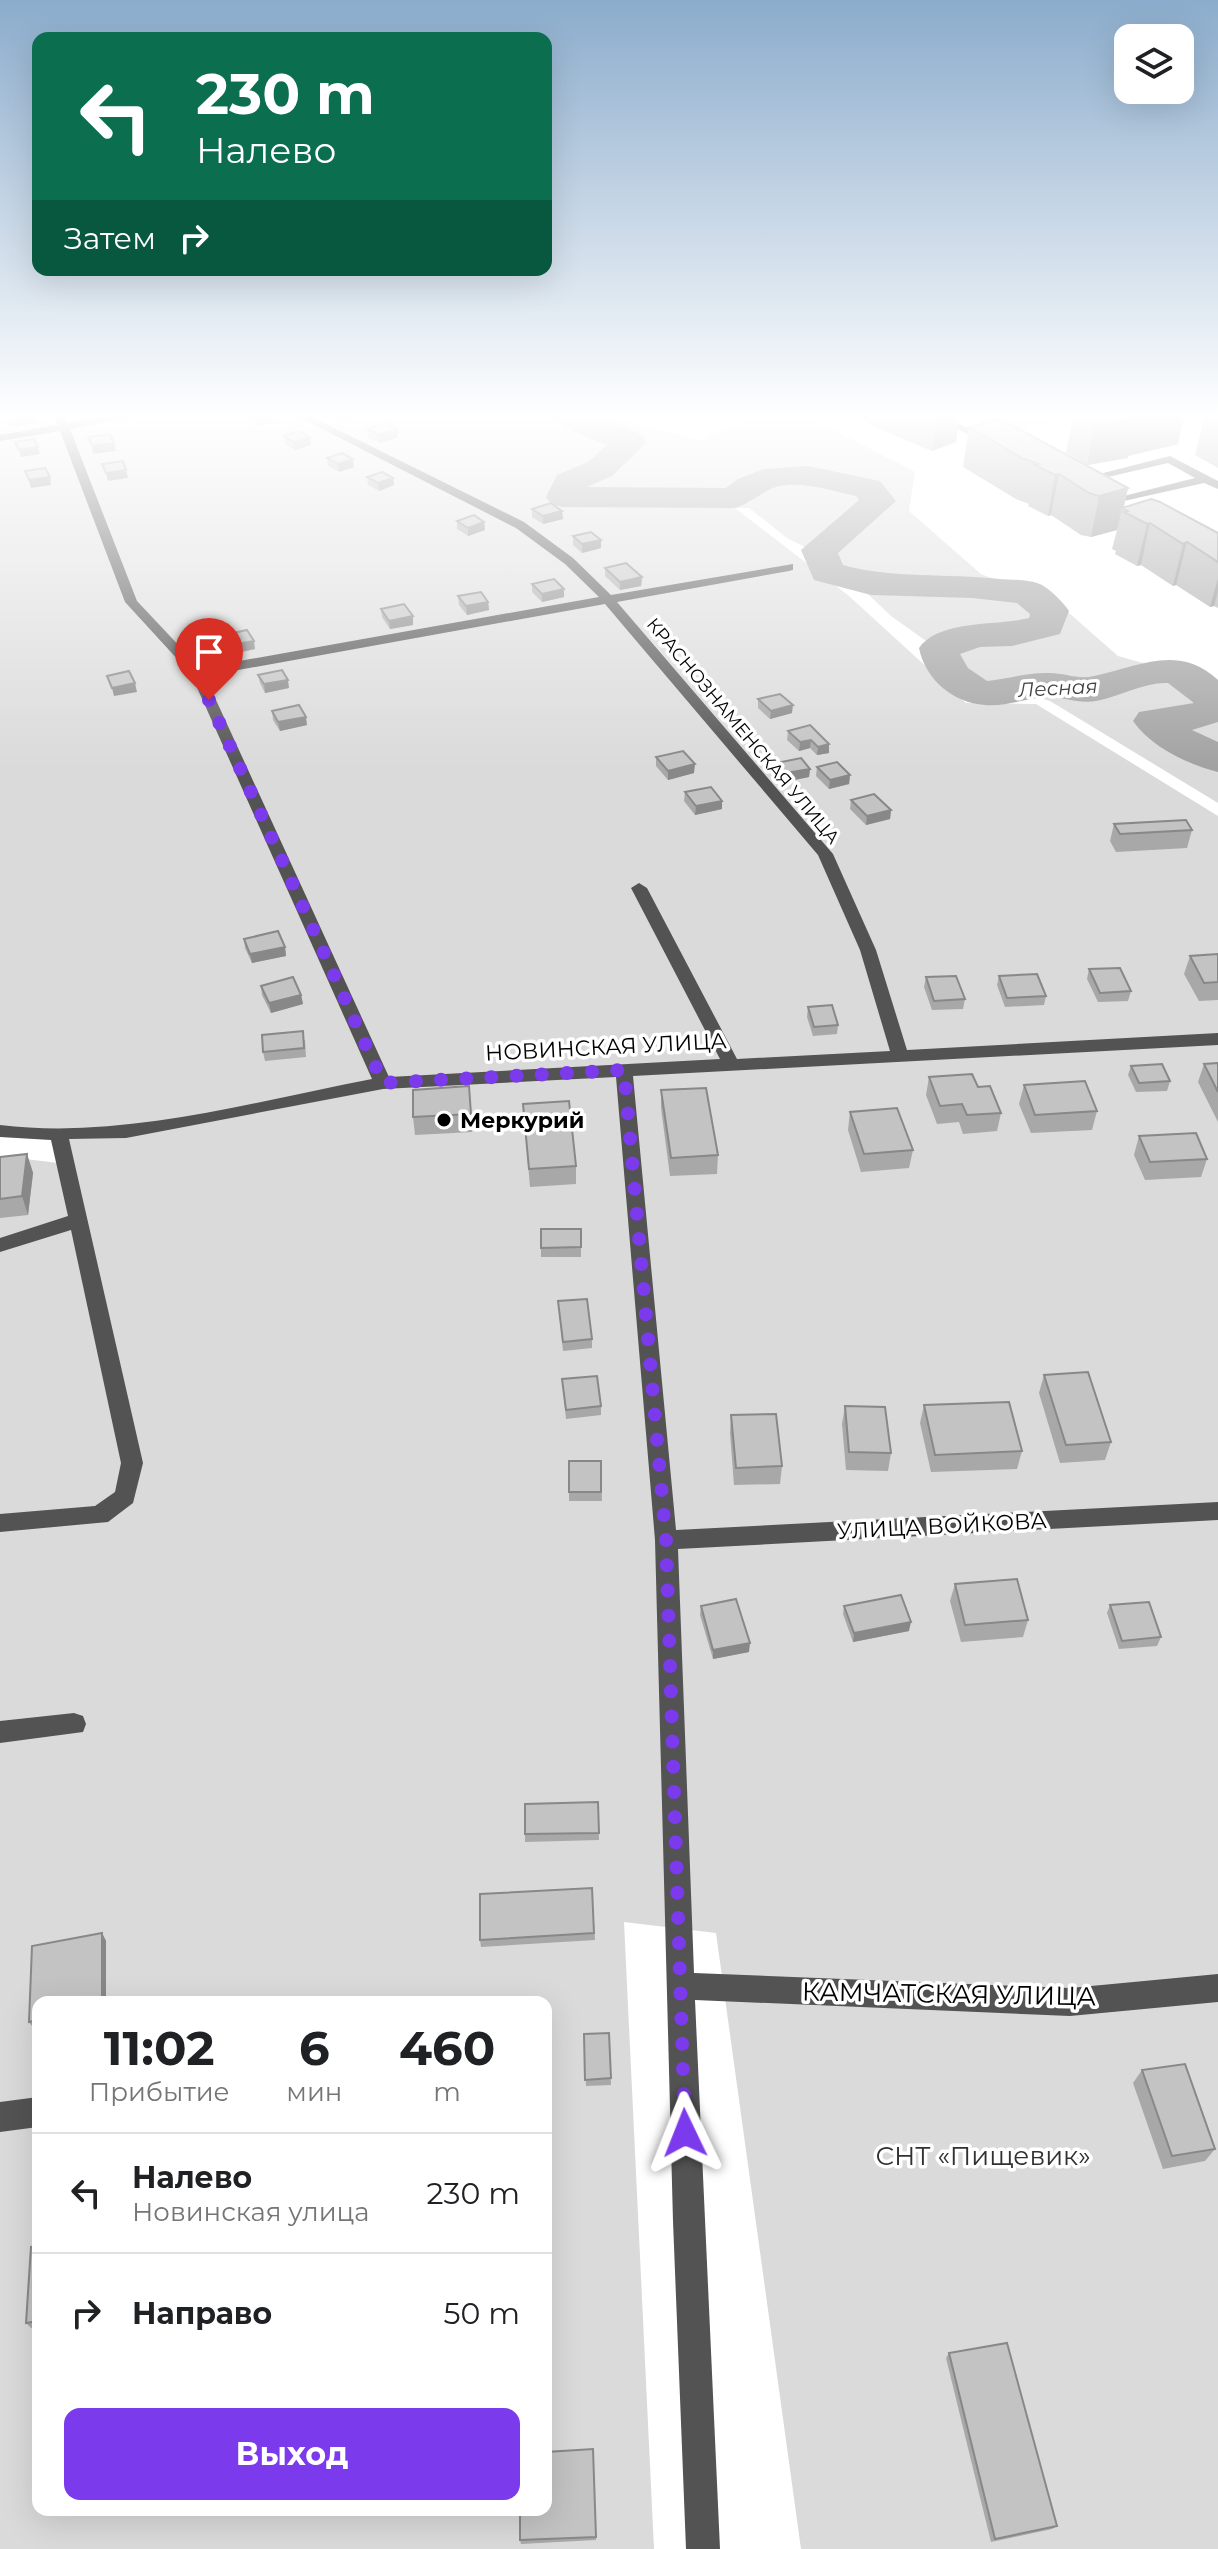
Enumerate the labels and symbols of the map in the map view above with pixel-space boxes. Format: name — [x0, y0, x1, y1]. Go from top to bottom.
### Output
street label: КРАСНОЗНАМЕНСКАЯ УЛИЦА — [642, 614, 844, 849]
pin — [175, 618, 243, 700]
water label: Лесная — [1017, 674, 1098, 702]
street label: НОВИНСКАЯ УЛИЦА — [485, 1027, 728, 1067]
place label: Меркурий — [460, 1107, 584, 1134]
marker: Меркурий — [435, 1111, 453, 1129]
street label: УЛИЦА ВОЙКОВА — [836, 1507, 1048, 1545]
street label: КАМЧАТСКАЯ УЛИЦА — [802, 1975, 1096, 2013]
position arrow — [643, 2091, 727, 2175]
park label: СНТ «Пищевик» — [875, 2140, 1091, 2172]

